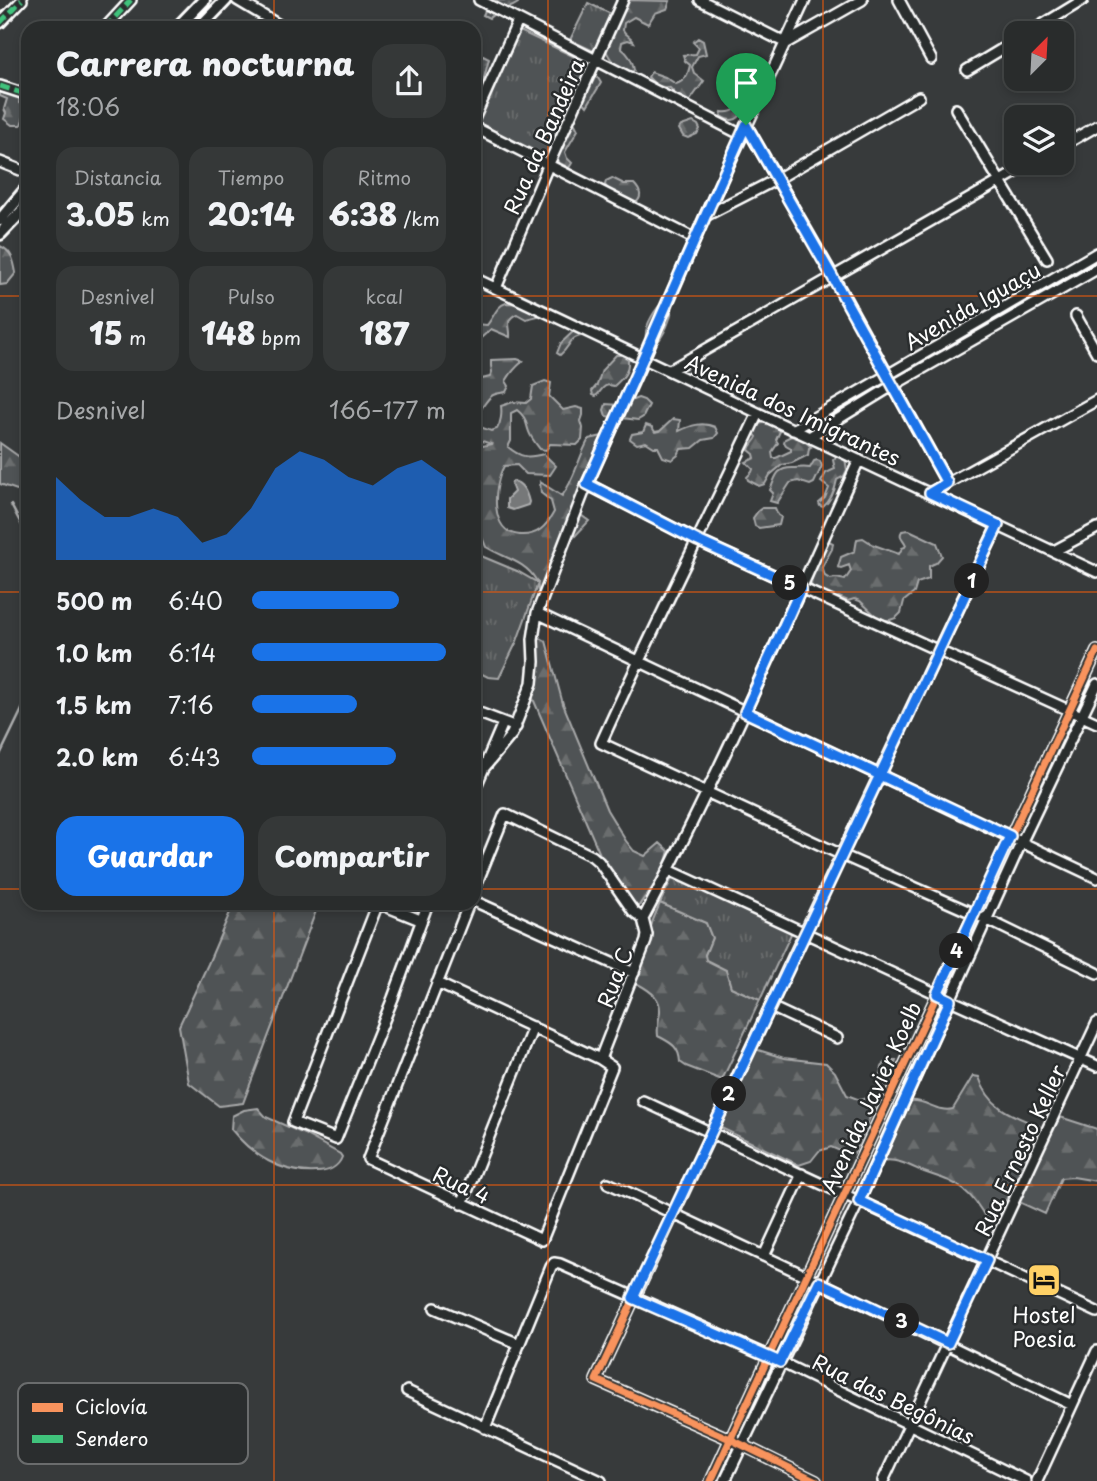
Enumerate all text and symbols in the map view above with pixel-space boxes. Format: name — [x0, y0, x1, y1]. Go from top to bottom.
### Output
north arrow — [1004, 21, 1074, 91]
map controls — [1004, 21, 1074, 175]
text: Carrera nocturna — [56, 39, 355, 87]
button: share — [372, 44, 446, 118]
street label: Rua da Bandeira — [494, 52, 592, 219]
pin — [716, 53, 776, 125]
icon: arrive — [727, 64, 765, 102]
text: 18:06 — [56, 89, 120, 124]
button: layers — [1004, 105, 1074, 175]
text: Distancia — [74, 163, 161, 191]
text: Tiempo — [218, 163, 284, 191]
text: Ritmo — [358, 163, 411, 191]
text: 3.05 — [65, 191, 135, 236]
text: 20:14 — [207, 191, 295, 236]
text: 6:38 — [329, 191, 397, 236]
text: km — [135, 204, 170, 232]
text: /km — [397, 204, 440, 232]
street label: Avenida Iguaçu — [898, 253, 1046, 357]
text: Desnivel — [81, 282, 155, 310]
text: Pulso — [227, 282, 275, 310]
text: kcal — [365, 282, 403, 310]
text: 15 — [89, 310, 123, 355]
text: 148 — [201, 310, 255, 355]
text: 187 — [359, 310, 409, 355]
text: m — [123, 323, 146, 351]
text: bpm — [255, 323, 301, 351]
street label: Avenida dos Imigrantes — [680, 345, 906, 473]
text: Desnivel — [56, 392, 146, 427]
text: 166–177 m — [329, 392, 446, 427]
pin: 1 — [954, 564, 990, 598]
pin: 5 — [772, 566, 808, 600]
text: 1 — [967, 566, 976, 594]
text: 5 — [783, 568, 796, 596]
text: 500 m — [56, 583, 133, 618]
text: 6:40 — [168, 583, 223, 618]
text: 1.0 km — [56, 635, 133, 670]
text: 6:14 — [168, 635, 216, 670]
text: 1.5 km — [56, 687, 132, 722]
text: 7:16 — [168, 687, 214, 722]
text: 2.0 km — [56, 739, 138, 774]
text: 6:43 — [168, 739, 221, 774]
button: Guardar — [56, 816, 244, 896]
button: Compartir — [258, 816, 446, 896]
pin: 4 — [940, 934, 974, 968]
text: 4 — [950, 936, 963, 964]
street label: Rua C — [588, 942, 640, 1012]
street label: Avenida Javier Koelb — [811, 996, 929, 1198]
street label: Rua Ernesto Keller — [965, 1059, 1073, 1241]
pin: 2 — [712, 1076, 746, 1112]
text: 2 — [722, 1079, 735, 1107]
street label: Rua 4 — [428, 1157, 496, 1211]
hotel icon: Hostel Poesia — [1025, 1261, 1063, 1299]
place label: Hostel Poesia — [1012, 1298, 1076, 1354]
pin: 3 — [884, 1304, 920, 1338]
text: 3 — [895, 1306, 908, 1334]
street label: Rua das Begônias — [807, 1345, 981, 1451]
legend — [18, 1383, 248, 1464]
text: Ciclovía — [75, 1392, 147, 1420]
text: Sendero — [75, 1424, 148, 1452]

